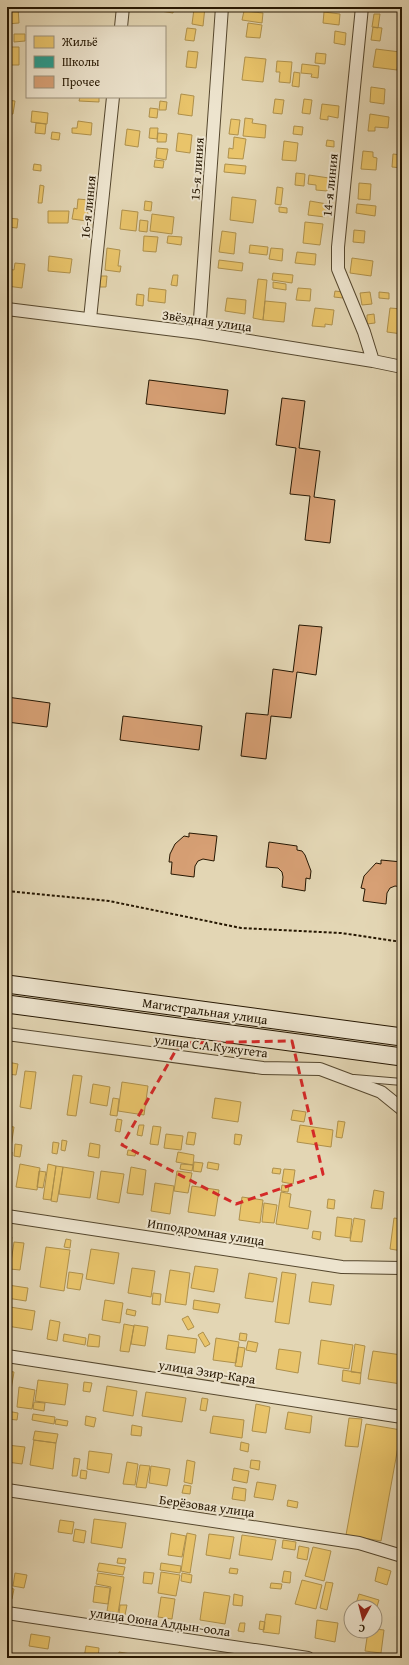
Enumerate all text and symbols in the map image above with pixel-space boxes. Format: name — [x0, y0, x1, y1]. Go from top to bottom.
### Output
legend — [26, 26, 166, 98]
text: Жильё — [61, 33, 98, 50]
text: Школы — [62, 53, 100, 70]
text: Прочее — [62, 73, 100, 90]
street label: 15-я линия — [185, 136, 209, 201]
street label: 14-я линия — [317, 152, 343, 217]
street label: 16-я линия — [75, 174, 101, 239]
street label: Звёздная улица — [161, 305, 254, 337]
street label: Магистральная улица — [141, 993, 270, 1029]
street label: улица С.А.Кужугета — [152, 1030, 270, 1062]
street label: Ипподромная улица — [146, 1213, 267, 1251]
street label: улица Эзир-Кара — [156, 1355, 257, 1389]
street label: Берёзовая улица — [158, 1490, 257, 1522]
north arrow — [343, 1599, 383, 1639]
street label: улица Оюна Алдын-оола — [88, 1603, 232, 1641]
text: С — [358, 1621, 366, 1637]

